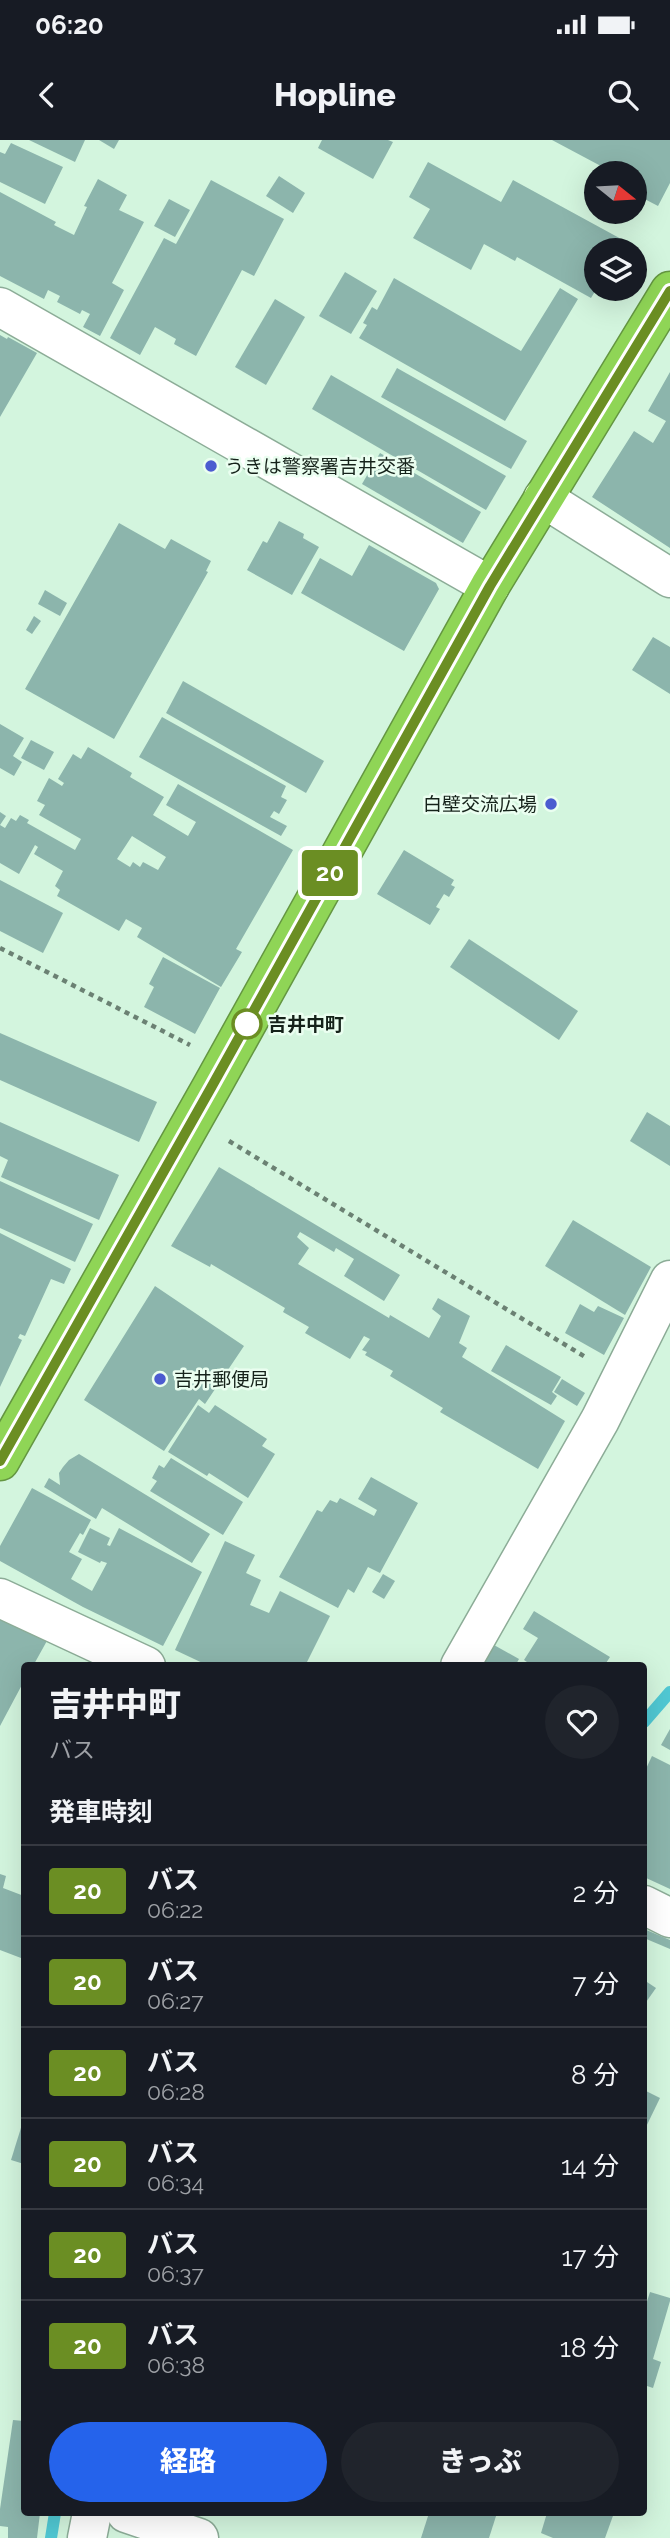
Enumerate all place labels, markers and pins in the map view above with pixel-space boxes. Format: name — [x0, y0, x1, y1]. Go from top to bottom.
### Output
place label: うきは警察署吉井交番 — [225, 455, 415, 477]
marker: うきは警察署吉井交番 — [203, 458, 219, 474]
place label: 白壁交流広場 — [423, 793, 537, 815]
marker: 白壁交流広場 — [543, 796, 559, 812]
marker: 吉井中町 — [232, 1009, 262, 1039]
place label: 吉井中町 — [268, 1013, 344, 1035]
place label: 吉井郵便局 — [174, 1368, 269, 1390]
marker: 吉井郵便局 — [152, 1371, 168, 1387]

